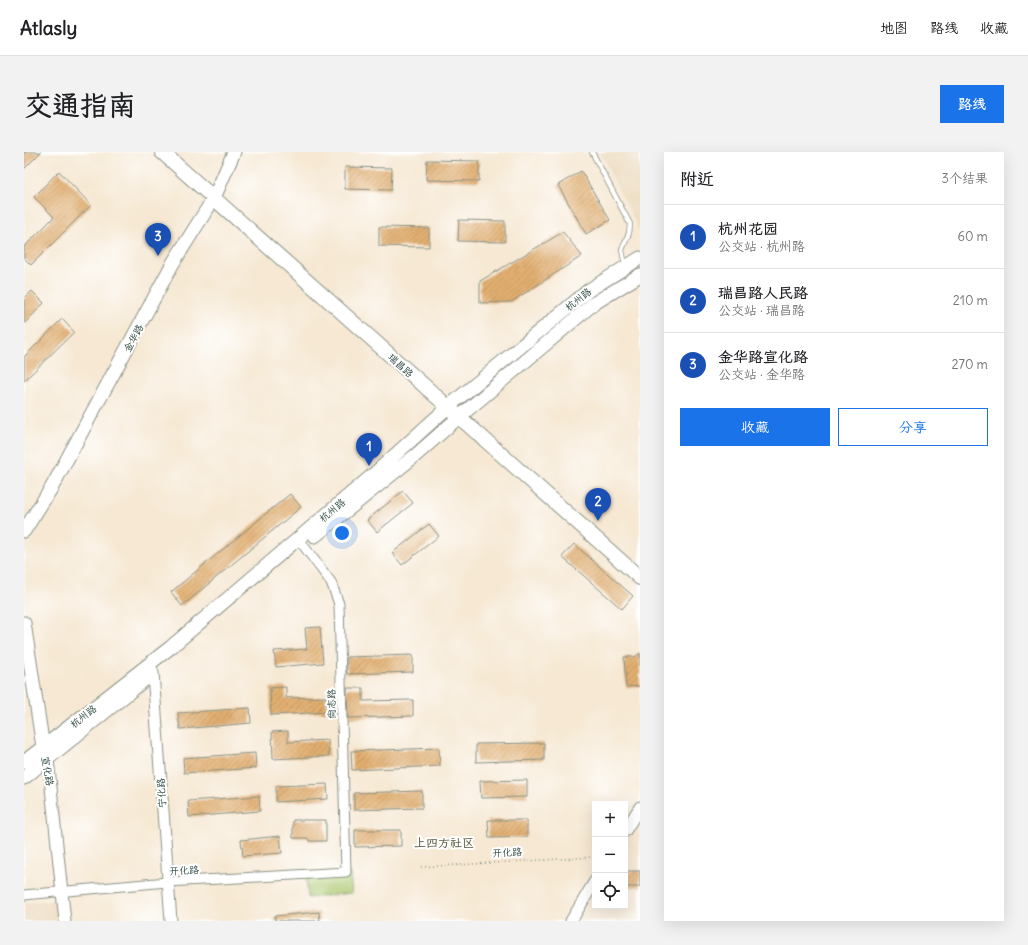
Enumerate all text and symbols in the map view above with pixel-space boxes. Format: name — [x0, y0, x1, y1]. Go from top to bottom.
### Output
text: Atlasly — [20, 16, 77, 40]
text: 地图 — [880, 19, 908, 37]
text: 路线 — [930, 19, 958, 37]
text: 收藏 — [980, 19, 1008, 37]
button: 路线 — [940, 85, 1004, 123]
text: 交通指南 — [24, 87, 136, 123]
text: 附近 — [680, 168, 714, 190]
text: 3个结果 — [942, 170, 988, 187]
text: 杭州花园 — [718, 219, 778, 238]
pin: 3 — [145, 223, 171, 256]
text: 1 — [690, 228, 696, 245]
text: 60 m — [957, 228, 988, 245]
text: 公交站 · 杭州路 — [718, 238, 805, 255]
text: 瑞昌路人民路 — [718, 283, 808, 302]
street label: 杭州路 — [563, 285, 594, 314]
text: 2 — [689, 292, 697, 309]
text: 210 m — [953, 292, 988, 309]
text: 公交站 · 瑞昌路 — [718, 302, 805, 319]
street label: 金华路 — [121, 322, 146, 355]
text: 金华路宣化路 — [718, 347, 808, 366]
street label: 瑞昌路 — [385, 351, 416, 380]
text: 3 — [689, 356, 697, 373]
text: 270 m — [951, 356, 988, 373]
text: 公交站 · 金华路 — [718, 366, 805, 383]
button: 收藏 — [680, 408, 830, 446]
button: 分享 — [838, 408, 988, 446]
pin: 1 — [356, 433, 382, 466]
pin: 2 — [585, 488, 611, 521]
street label: 杭州路 — [317, 496, 348, 525]
your location — [332, 523, 352, 543]
street label: 尚志路 — [325, 689, 338, 719]
street label: 杭州路 — [67, 702, 99, 731]
street label: 宣化路 — [39, 755, 57, 787]
street label: 宁化路 — [154, 778, 169, 808]
map controls — [592, 801, 628, 909]
button: + — [592, 801, 628, 837]
district label: 上四方社区 — [414, 835, 474, 850]
button: − — [592, 837, 628, 873]
street label: 开化路 — [492, 845, 522, 860]
street label: 开化路 — [169, 863, 199, 878]
button: locate — [592, 873, 628, 909]

